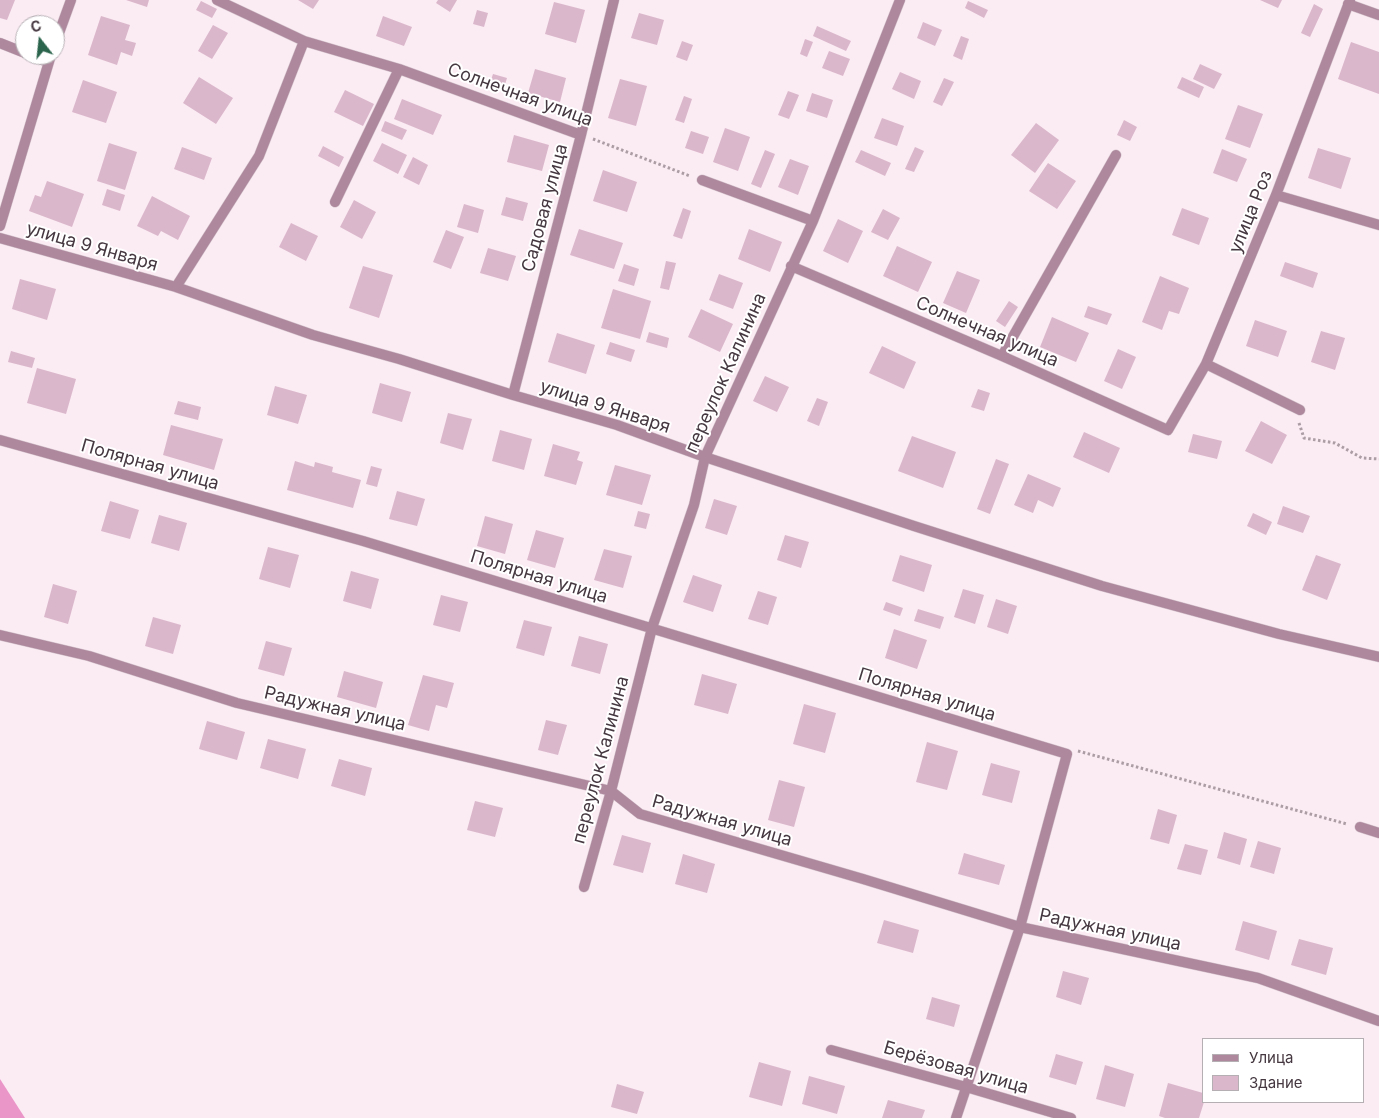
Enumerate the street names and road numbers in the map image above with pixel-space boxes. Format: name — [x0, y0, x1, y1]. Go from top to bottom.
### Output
street label: Солнечная улица — [444, 59, 596, 131]
street label: Садовая улица — [518, 142, 572, 274]
street label: улица Роз — [1225, 167, 1277, 257]
street label: улица 9 Января — [24, 218, 160, 276]
street label: переулок Калинина — [681, 290, 771, 456]
street label: Солнечная улица — [912, 292, 1062, 372]
street label: улица 9 Января — [537, 376, 673, 438]
street label: Полярная улица — [79, 435, 221, 495]
street label: Полярная улица — [468, 546, 610, 608]
street label: Полярная улица — [856, 664, 998, 726]
street label: переулок Калинина — [568, 674, 634, 846]
street label: Радужная улица — [262, 682, 408, 736]
street label: Радужная улица — [650, 791, 794, 851]
street label: Радужная улица — [1037, 904, 1183, 956]
street label: Берёзовая улица — [881, 1037, 1031, 1099]

